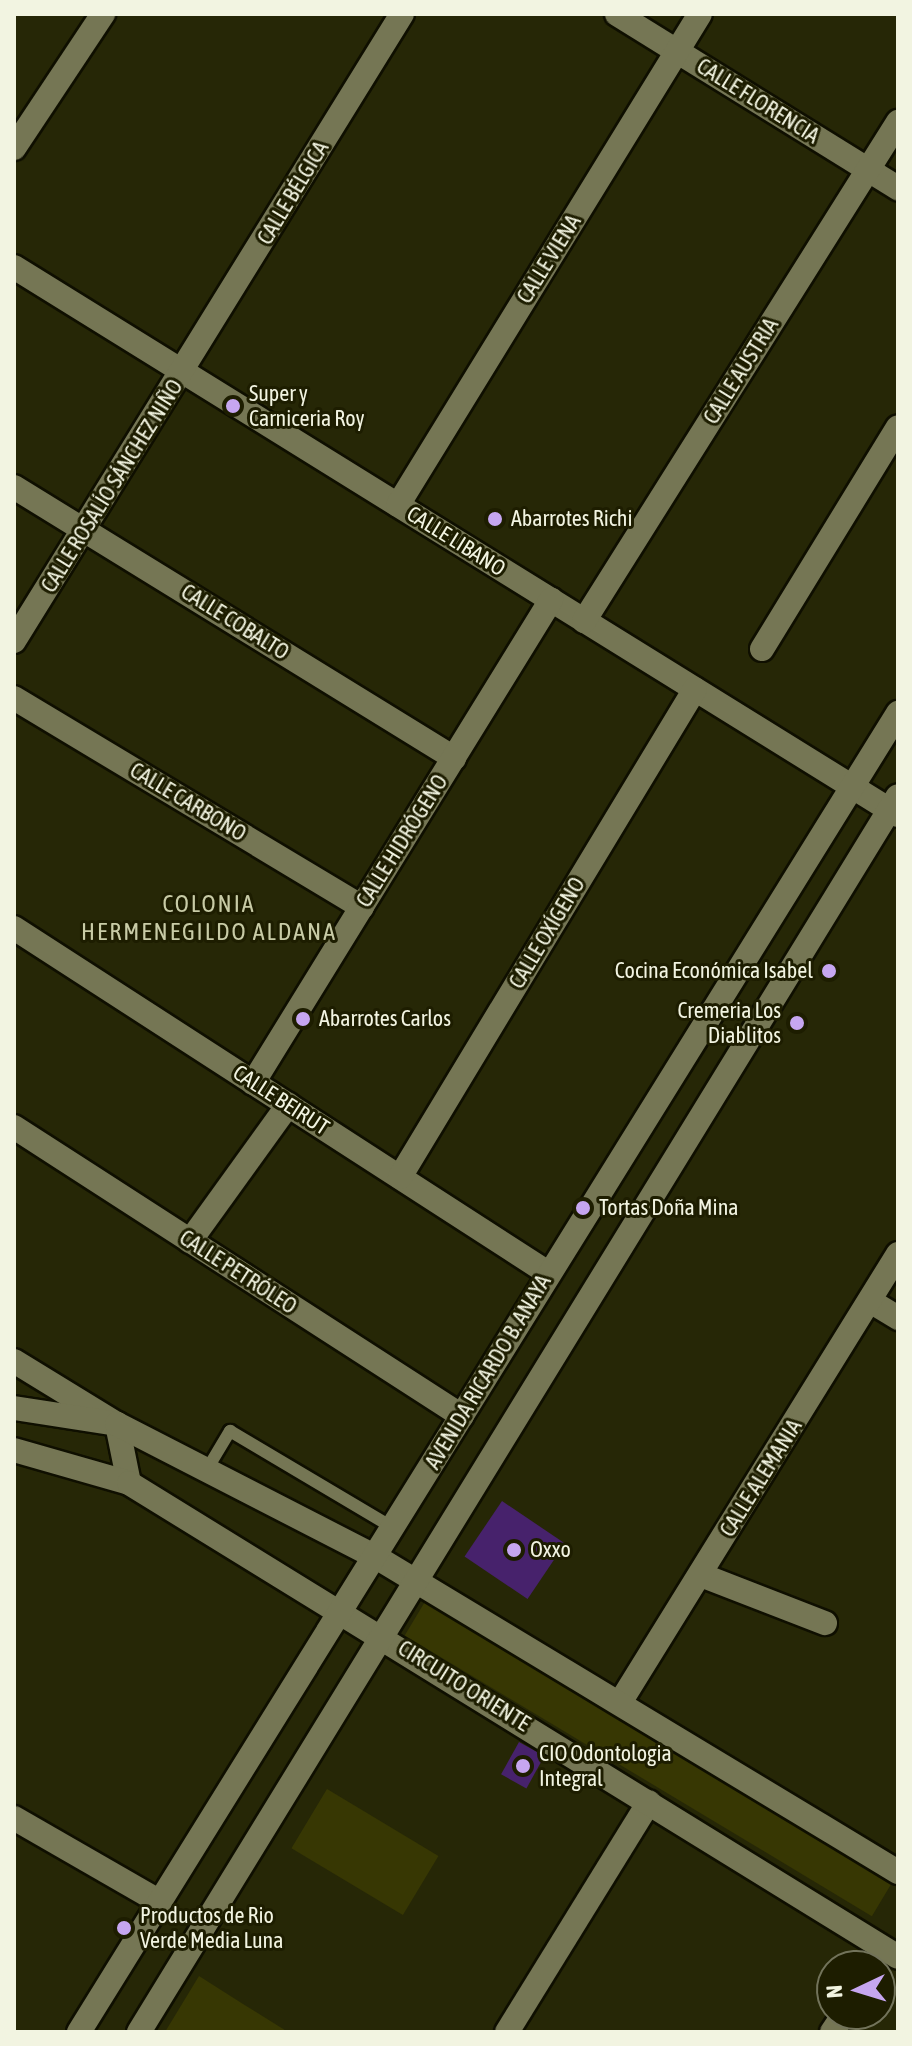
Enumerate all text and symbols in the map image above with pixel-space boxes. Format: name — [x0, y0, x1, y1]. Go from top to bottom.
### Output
street label: CALLE FLORENCIA — [692, 53, 824, 149]
street label: CALLE BÉLGICA — [252, 137, 334, 249]
street label: CALLE VIENA — [511, 210, 587, 308]
street label: CALLE AUSTRIA — [698, 313, 784, 429]
street label: CALLE ROSALÍO SÁNCHEZ NIÑO — [36, 375, 188, 597]
place label: Super y Carniceria Roy — [249, 380, 364, 432]
marker: Super y Carniceria Roy — [224, 397, 242, 415]
street label: CALLE LIBANO — [402, 500, 510, 582]
place label: Abarrotes Richi — [511, 506, 633, 532]
marker: Abarrotes Richi — [486, 510, 504, 528]
street label: CALLE COBALTO — [176, 578, 294, 666]
street label: CALLE CARBONO — [125, 757, 251, 847]
street label: CALLE HIDRÓGENO — [351, 770, 453, 912]
street label: CALLE OXÍGENO — [504, 873, 590, 993]
district label: COLONIA HERMENEGILDO ALDANA — [81, 890, 337, 946]
place label: Cocina Económica Isabel — [615, 958, 813, 984]
marker: Cocina Económica Isabel — [820, 962, 838, 980]
place label: Cremeria Los Diablitos — [677, 997, 781, 1048]
place label: Abarrotes Carlos — [319, 1006, 451, 1032]
marker: Abarrotes Carlos — [294, 1010, 312, 1028]
marker: Cremeria Los Diablitos — [788, 1014, 806, 1032]
street label: CALLE BEIRUT — [228, 1059, 334, 1141]
place label: Tortas Doña Mina — [599, 1195, 739, 1221]
marker: Tortas Doña Mina — [574, 1199, 592, 1217]
street label: CALLE PETRÓLEO — [175, 1224, 301, 1320]
street label: AVENIDA RICARDO B. ANAYA — [420, 1270, 556, 1474]
street label: CALLE ALEMANIA — [714, 1414, 808, 1542]
place label: Oxxo — [530, 1537, 571, 1563]
marker: Oxxo — [505, 1541, 523, 1559]
street label: CIRCUITO ORIENTE — [393, 1635, 535, 1737]
place label: CIO Odontologia Integral — [539, 1740, 672, 1792]
marker: CIO Odontologia Integral — [514, 1757, 532, 1775]
place label: Productos de Rio Verde Media Luna — [140, 1902, 283, 1954]
marker: Productos de Rio Verde Media Luna — [115, 1919, 133, 1937]
north arrow — [816, 1950, 896, 2030]
text: N — [821, 1984, 847, 1999]

